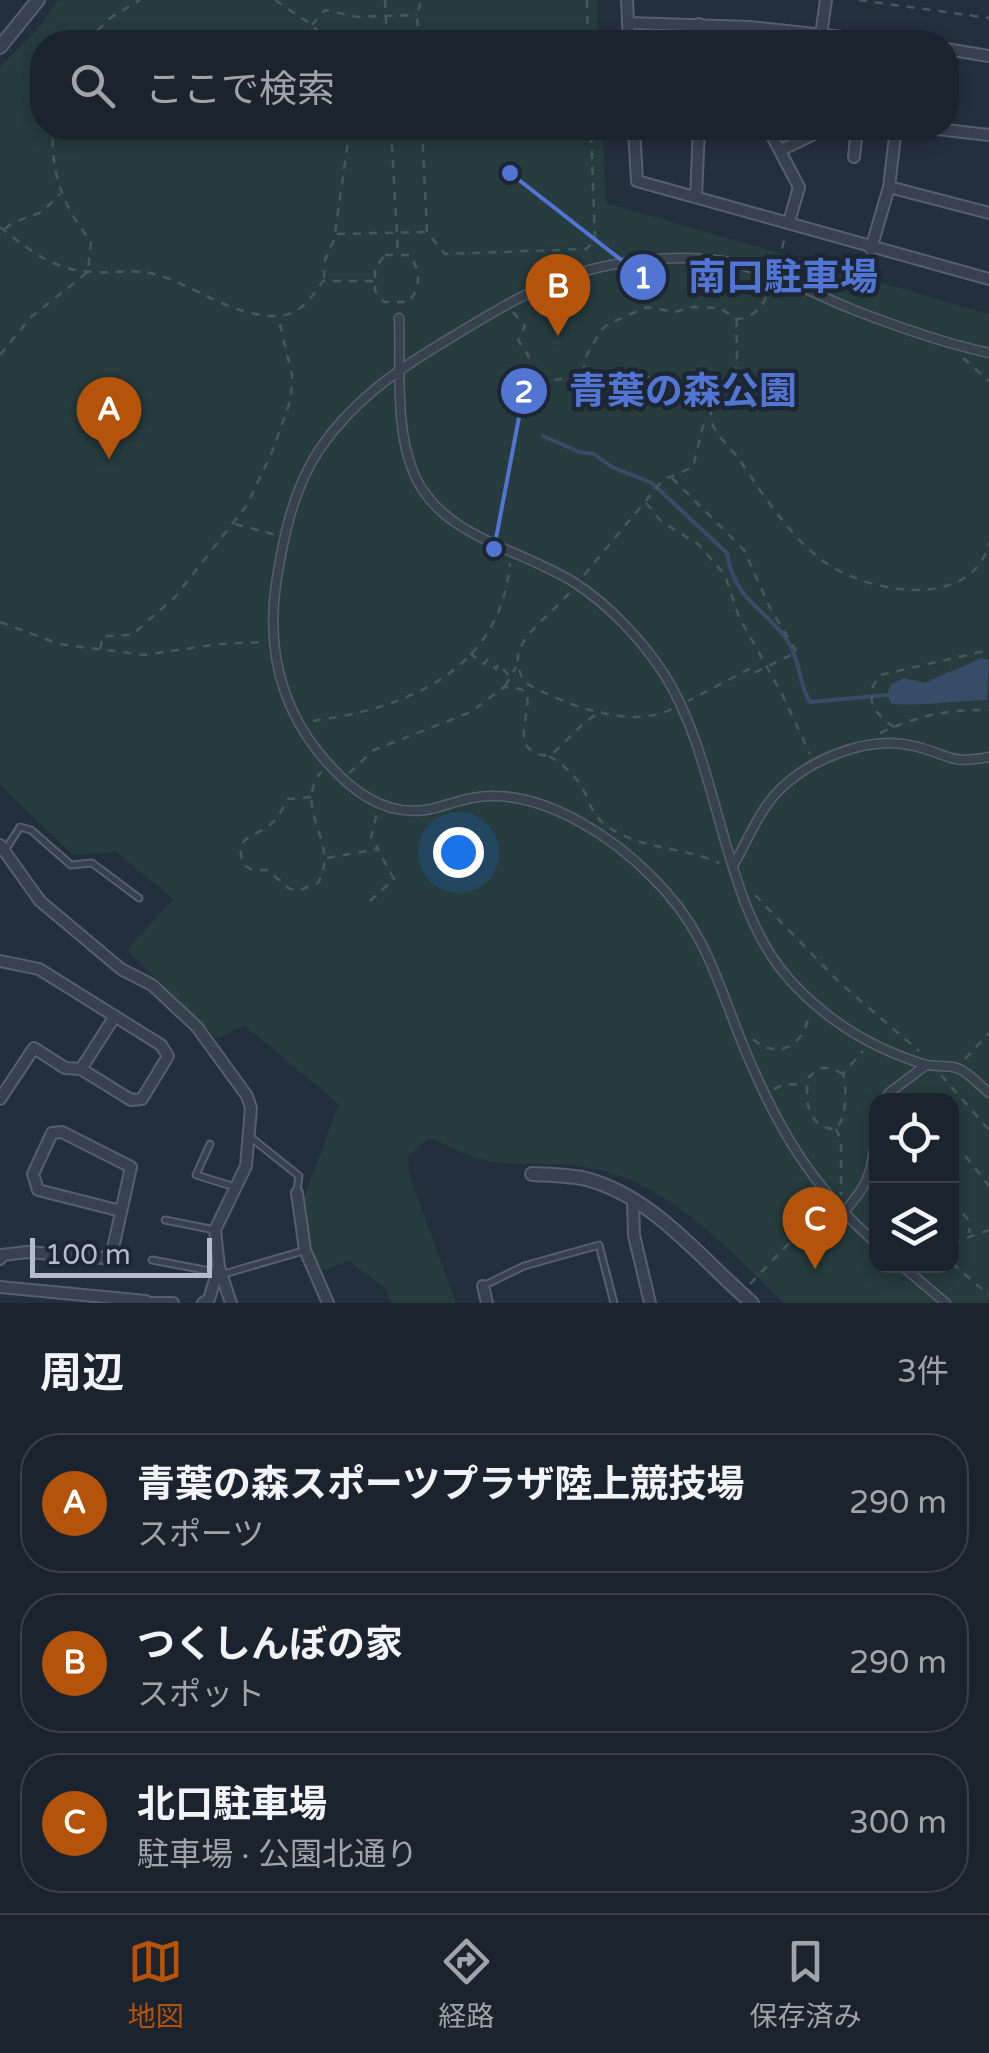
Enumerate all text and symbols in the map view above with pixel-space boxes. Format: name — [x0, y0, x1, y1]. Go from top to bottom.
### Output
search box — [30, 30, 959, 140]
icon: search — [65, 58, 120, 113]
text: ここで検索 — [145, 67, 335, 113]
callout: 南口駐車場 — [618, 243, 898, 311]
pin: B — [526, 254, 590, 336]
text: 南口駐車場 — [688, 255, 878, 301]
text: 1 — [634, 260, 652, 297]
callout: 青葉の森公園 — [499, 357, 817, 425]
text: 青葉の森公園 — [569, 369, 797, 415]
text: 2 — [515, 374, 533, 411]
pin: A — [76, 376, 142, 459]
your location — [433, 827, 484, 878]
map controls — [869, 1093, 959, 1273]
button: locate — [869, 1093, 959, 1183]
button: layers — [869, 1183, 959, 1273]
pin: C — [782, 1186, 848, 1269]
scale bar — [30, 1233, 212, 1278]
text: 100 m — [45, 1238, 131, 1272]
text: 周辺 — [40, 1348, 124, 1399]
text: 3件 — [897, 1353, 949, 1391]
text: 青葉の森スポーツプラザ陸上競技場 — [137, 1462, 744, 1508]
text: A — [63, 1484, 86, 1522]
text: 290 m — [849, 1484, 947, 1522]
text: スポーツ — [137, 1516, 264, 1554]
text: つくしんぼの家 — [137, 1622, 403, 1668]
text: B — [63, 1644, 86, 1682]
text: 290 m — [849, 1644, 947, 1682]
text: スポット — [137, 1676, 265, 1714]
text: 北口駐車場 — [137, 1782, 327, 1828]
text: C — [63, 1804, 86, 1842]
text: 300 m — [849, 1804, 947, 1842]
text: 駐車場 · 公園北通り — [137, 1836, 418, 1874]
tab: 地図 — [127, 1934, 184, 2034]
tab: 経路 — [438, 1934, 495, 2034]
tab: 保存済み — [749, 1934, 862, 2034]

